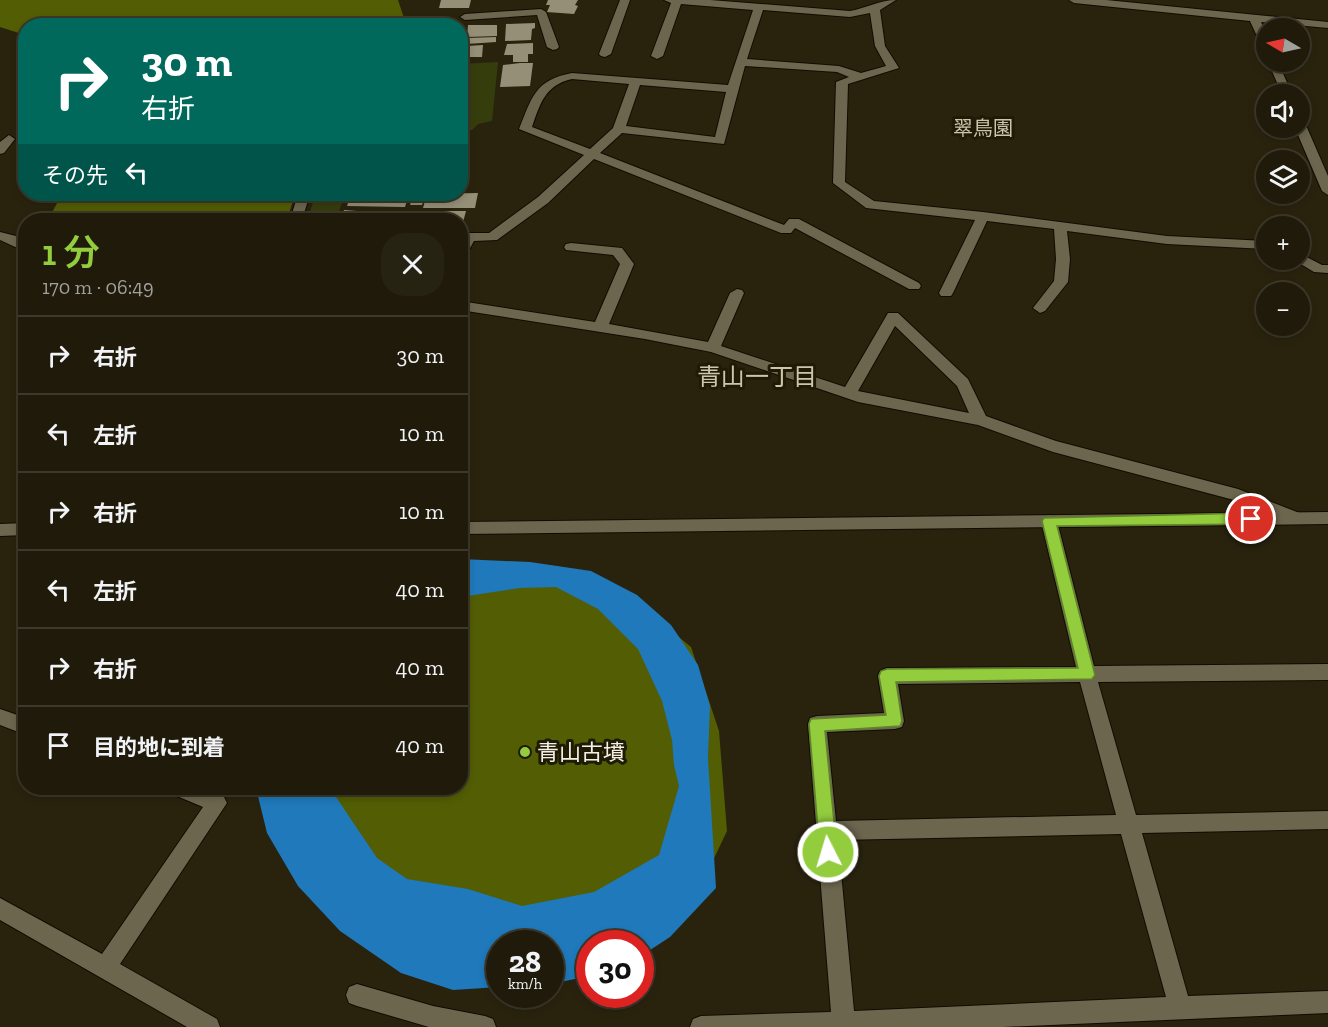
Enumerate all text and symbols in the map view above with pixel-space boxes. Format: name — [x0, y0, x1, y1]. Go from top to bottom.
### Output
north arrow — [1256, 18, 1310, 72]
map controls — [1256, 18, 1310, 336]
text: 30 m — [141, 36, 232, 87]
icon: right — [42, 42, 120, 120]
button: sound — [1256, 84, 1310, 138]
text: 右折 — [141, 93, 195, 125]
district label: 翠鳥園 — [953, 116, 1013, 140]
button: layers — [1256, 150, 1310, 204]
icon: left — [120, 156, 153, 189]
text: その先 — [42, 162, 108, 189]
button: + — [1256, 216, 1310, 270]
text: 1 分 — [42, 231, 100, 274]
button: close — [381, 233, 444, 296]
text: 170 m · 06:49 — [42, 275, 154, 299]
button: − — [1256, 282, 1310, 336]
icon: right — [42, 339, 75, 372]
text: 30 m — [397, 342, 444, 369]
text: 右折 — [93, 344, 137, 371]
district label: 青山一丁目 — [697, 362, 817, 391]
icon: left — [42, 417, 75, 450]
text: 10 m — [399, 420, 444, 447]
text: 左折 — [93, 422, 137, 449]
pin — [1225, 493, 1276, 544]
icon: right — [42, 495, 75, 528]
text: 10 m — [399, 498, 444, 525]
text: 右折 — [93, 500, 137, 527]
icon: arrive — [1234, 502, 1267, 535]
icon: left — [42, 573, 75, 606]
text: 40 m — [395, 576, 444, 603]
text: 左折 — [93, 578, 137, 605]
icon: right — [42, 651, 75, 684]
text: 40 m — [395, 654, 444, 681]
text: 右折 — [93, 656, 137, 683]
icon: arrive — [42, 729, 75, 762]
text: 40 m — [395, 732, 444, 759]
text: 目的地に到着 — [93, 734, 225, 761]
place label: 青山古墳 — [537, 739, 625, 766]
marker: 青山古墳 — [518, 745, 532, 759]
position arrow — [796, 820, 860, 884]
speed limit sign: 30 — [576, 930, 654, 1008]
text: 28 — [509, 944, 541, 980]
text: km/h — [508, 975, 542, 993]

